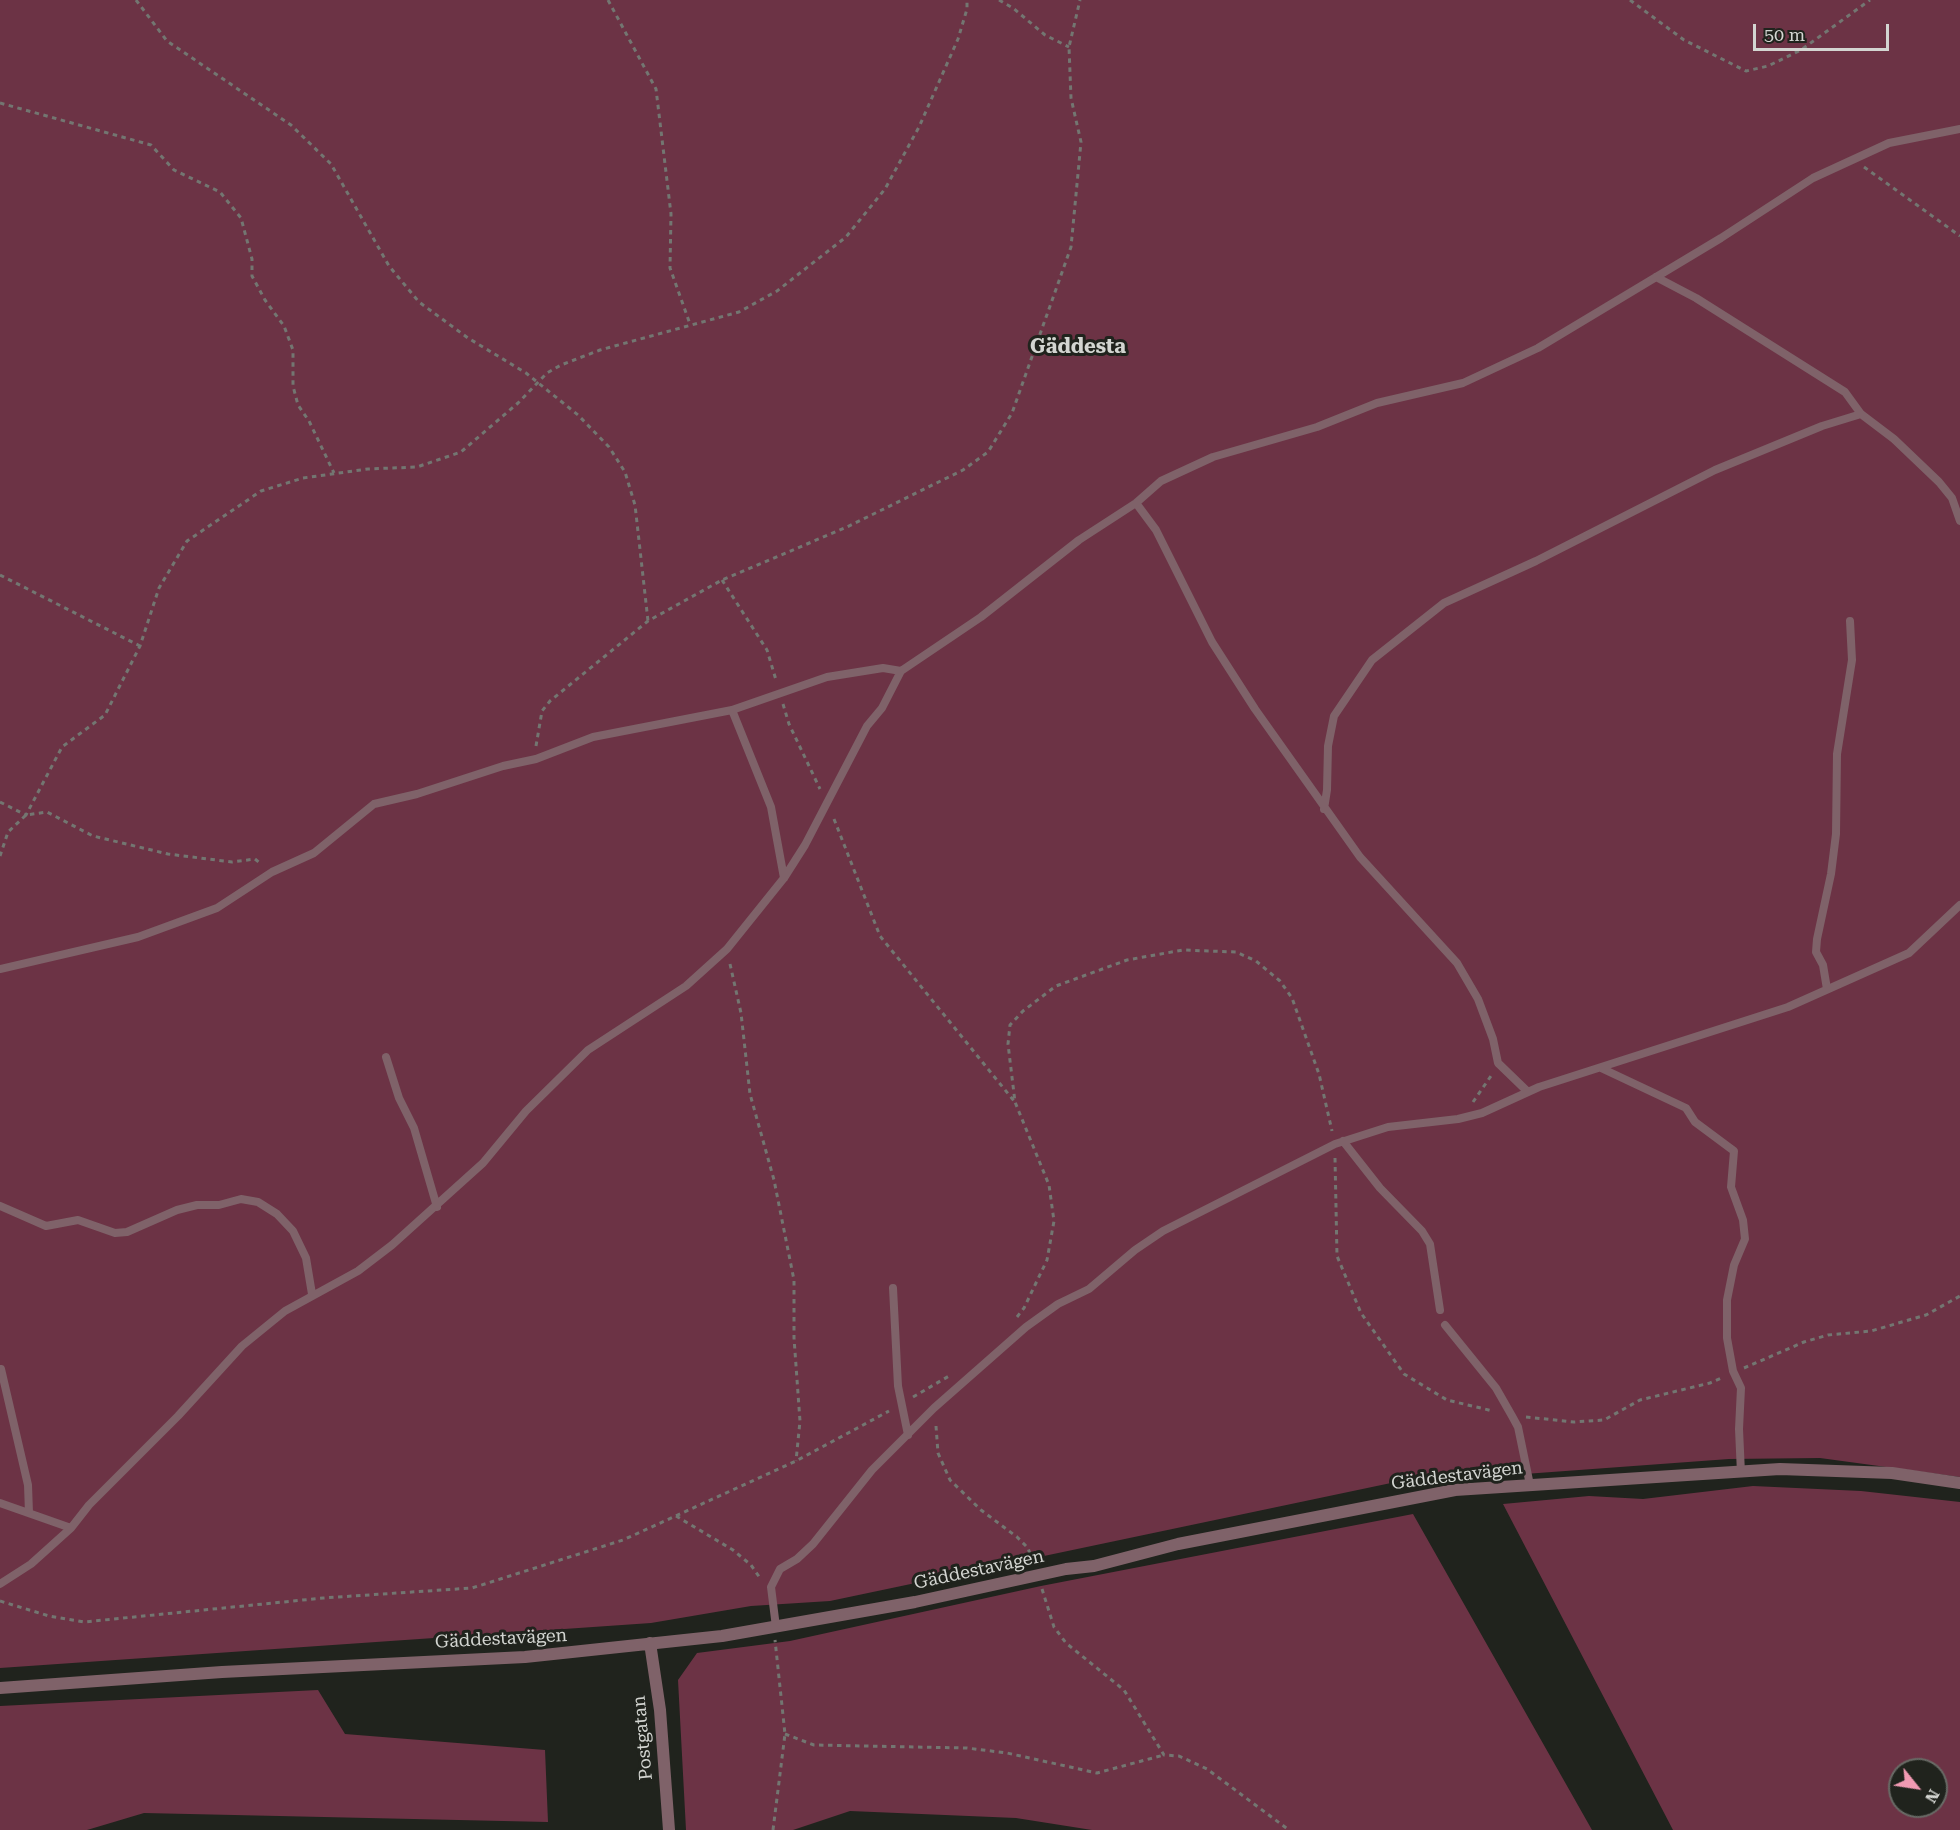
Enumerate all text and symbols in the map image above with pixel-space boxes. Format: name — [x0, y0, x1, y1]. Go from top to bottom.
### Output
scale bar — [1756, 12, 1892, 50]
text: 50 m — [1764, 24, 1805, 45]
district label: Gäddesta — [1030, 335, 1126, 359]
street label: Gäddestavägen — [1390, 1457, 1524, 1495]
street label: Gäddestavägen — [912, 1546, 1046, 1594]
street label: Gäddestavägen — [434, 1625, 568, 1653]
street label: Postgatan — [629, 1695, 657, 1781]
north arrow — [1888, 1758, 1948, 1818]
text: N — [1921, 1786, 1944, 1806]

